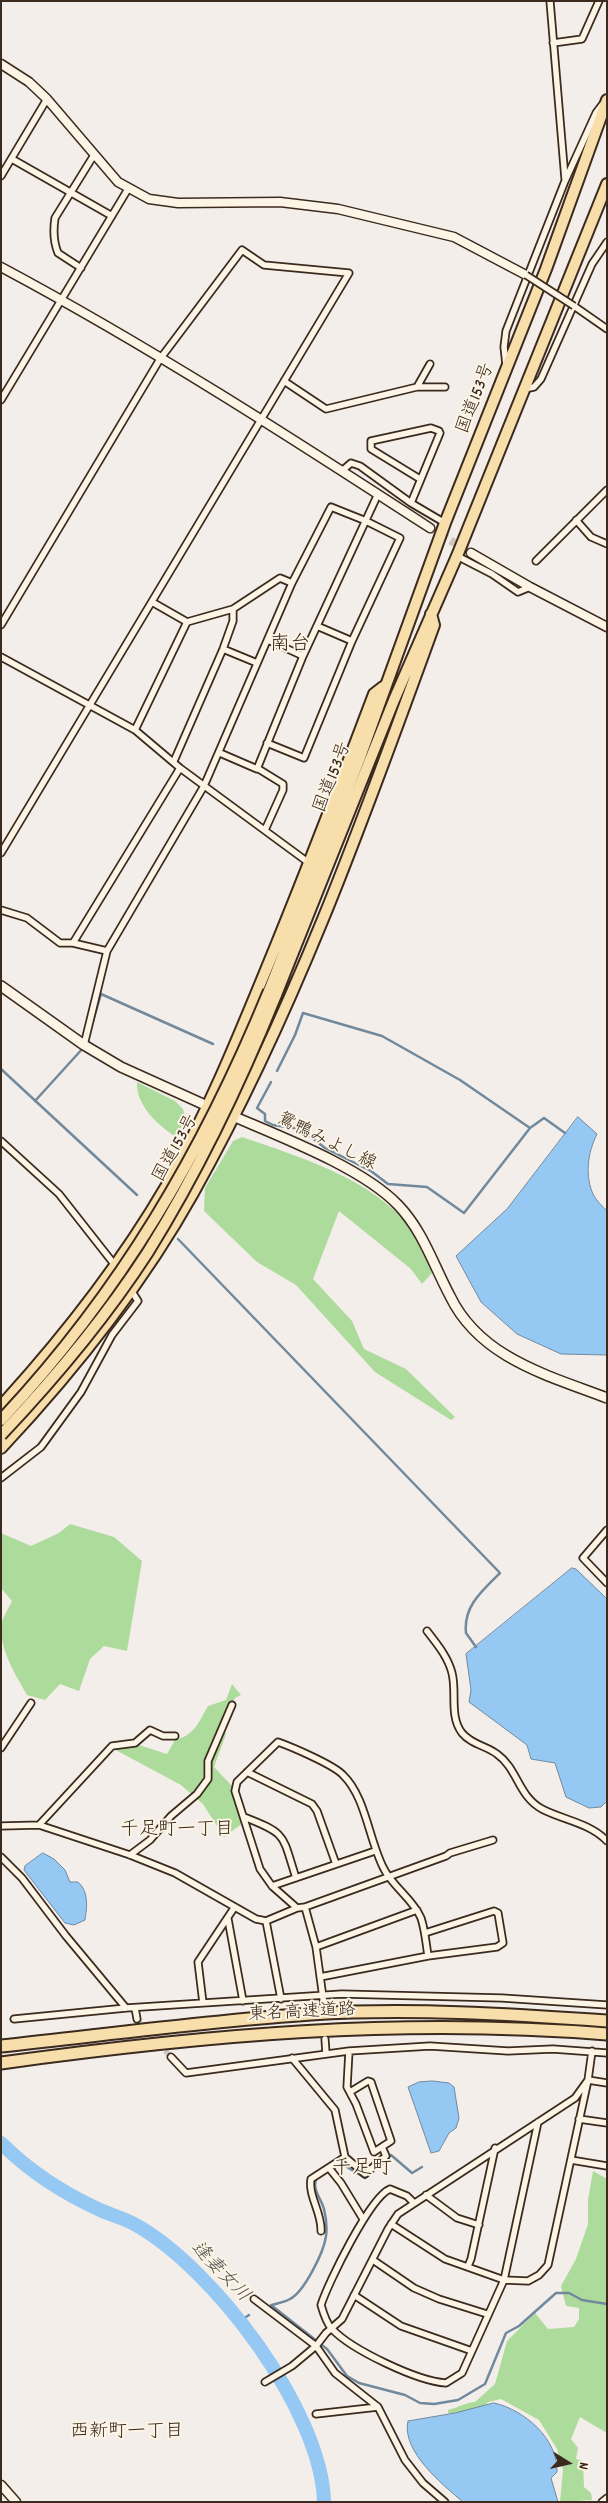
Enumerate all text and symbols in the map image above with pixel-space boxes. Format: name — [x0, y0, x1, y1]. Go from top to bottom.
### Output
street label: 国道153号 — [454, 360, 500, 438]
district label: 南台 — [270, 634, 310, 658]
street label: 国道153号 — [311, 739, 357, 817]
street label: 鴛鴨みよし線 — [273, 1110, 379, 1176]
street label: 国道153号 — [150, 1111, 204, 1187]
district label: 千足町一丁目 — [120, 1820, 234, 1842]
street label: 東名高速道路 — [248, 2000, 356, 2028]
district label: 千足町 — [332, 2158, 392, 2182]
water label: 逢妻女川 — [184, 2238, 254, 2308]
district label: 西新町一丁目 — [70, 2422, 184, 2444]
north arrow — [543, 2438, 593, 2488]
text: N — [572, 2460, 593, 2471]

